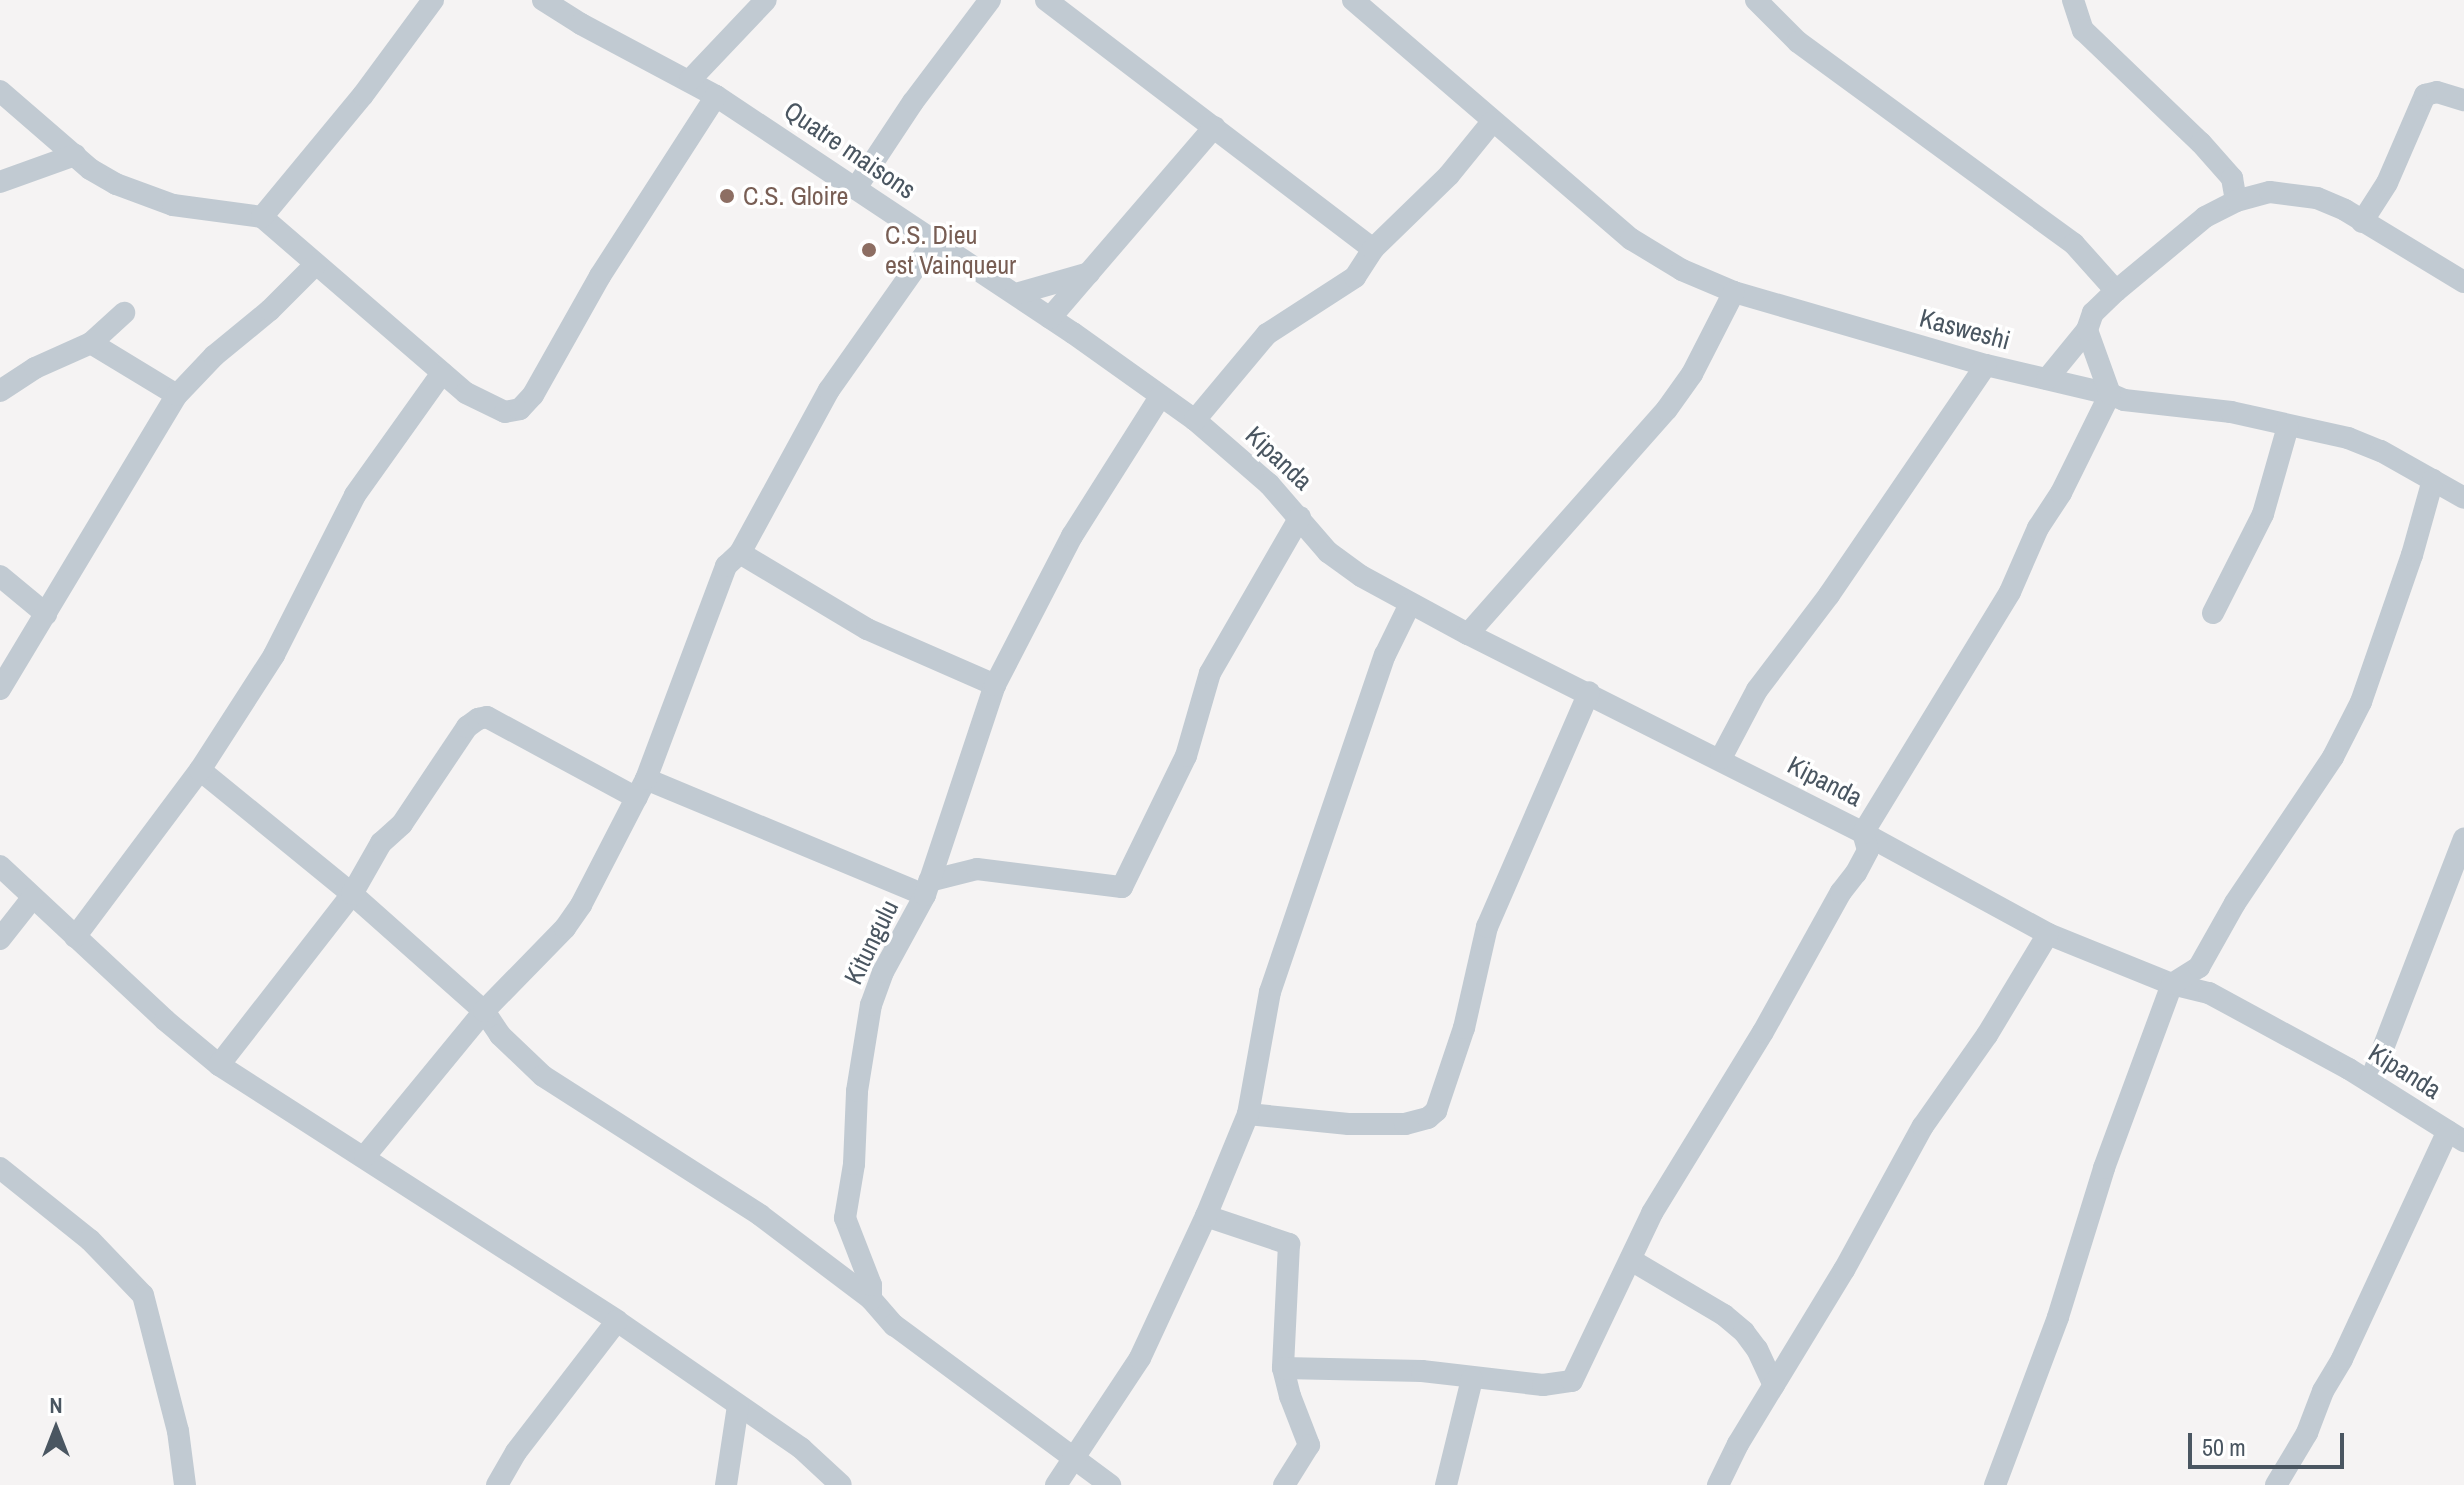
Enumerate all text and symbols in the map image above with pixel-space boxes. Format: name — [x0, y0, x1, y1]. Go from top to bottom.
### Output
street label: Quatre maisons — [778, 95, 922, 205]
place label: C.S. Gloire — [743, 180, 848, 212]
marker: C.S. Gloire — [718, 187, 736, 205]
place label: C.S. Dieu est Vainqueur — [885, 219, 1016, 280]
marker: C.S. Dieu est Vainqueur — [860, 241, 878, 259]
street label: Kasweshi — [1916, 302, 2014, 356]
street label: Kipanda — [1239, 420, 1319, 496]
street label: Kipanda — [1783, 749, 1867, 813]
street label: Kitungulu — [837, 895, 905, 989]
street label: Kipanda — [2363, 1037, 2447, 1105]
north arrow — [16, 1389, 96, 1469]
text: N — [49, 1390, 63, 1420]
scale bar — [2192, 1417, 2348, 1467]
text: 50 m — [2202, 1431, 2246, 1463]

